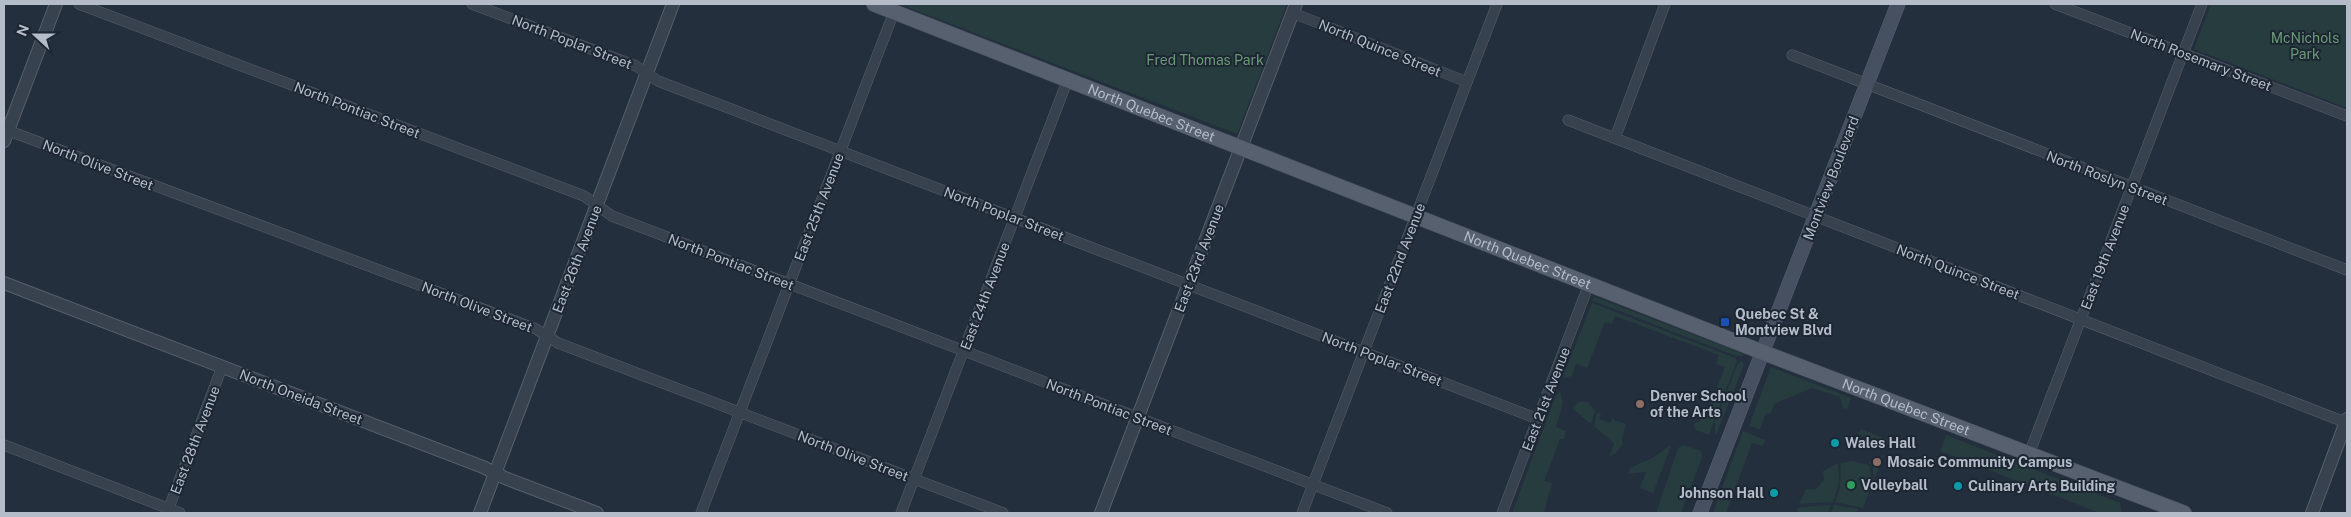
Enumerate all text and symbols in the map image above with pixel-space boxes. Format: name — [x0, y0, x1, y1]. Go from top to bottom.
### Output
north arrow — [10, 10, 60, 60]
street label: North Poplar Street — [510, 12, 634, 72]
street label: North Quince Street — [1316, 16, 1444, 80]
text: N — [13, 22, 32, 38]
street label: North Rosemary Street — [2128, 26, 2274, 94]
park label: McNichols Park — [2271, 30, 2339, 62]
park label: Fred Thomas Park — [1146, 52, 1264, 68]
street label: North Pontiac Street — [292, 79, 422, 141]
street label: North Quebec Street — [1086, 81, 1217, 145]
street label: Montview Boulevard — [1800, 114, 1862, 242]
street label: North Olive Street — [40, 136, 156, 194]
street label: North Roslyn Street — [2044, 147, 2170, 209]
street label: East 25th Avenue — [791, 151, 847, 263]
street label: North Poplar Street — [942, 184, 1066, 244]
street label: East 22nd Avenue — [1372, 201, 1428, 315]
street label: East 23rd Avenue — [1171, 202, 1227, 314]
street label: East 19th Avenue — [2078, 202, 2132, 312]
street label: East 26th Avenue — [549, 203, 605, 315]
street label: North Quebec Street — [1462, 228, 1594, 292]
street label: North Pontiac Street — [666, 231, 796, 293]
street label: East 24th Avenue — [957, 240, 1013, 352]
street label: North Quince Street — [1894, 241, 2022, 303]
street label: North Olive Street — [419, 278, 535, 336]
place label: Quebec St & Montview Blvd — [1735, 306, 1832, 338]
marker: Quebec St & Montview Blvd — [1719, 316, 1731, 328]
street label: North Poplar Street — [1320, 329, 1444, 389]
street label: East 21st Avenue — [1519, 345, 1573, 453]
street label: North Oneida Street — [237, 366, 365, 428]
street label: North Quebec Street — [1840, 375, 1972, 439]
street label: North Pontiac Street — [1044, 376, 1174, 438]
street label: East 28th Avenue — [167, 384, 223, 496]
place label: Denver School of the Arts — [1650, 388, 1747, 420]
marker: Denver School of the Arts — [1634, 398, 1646, 410]
street label: North Olive Street — [795, 427, 911, 485]
place label: Wales Hall — [1845, 435, 1917, 451]
marker: Wales Hall — [1829, 437, 1841, 449]
place label: Mosaic Community Campus — [1887, 454, 2072, 470]
marker: Mosaic Community Campus — [1871, 456, 1883, 468]
place label: Volleyball — [1861, 477, 1928, 493]
place label: Culinary Arts Building — [1968, 478, 2115, 494]
marker: Volleyball — [1845, 479, 1857, 491]
marker: Culinary Arts Building — [1952, 480, 1964, 492]
place label: Johnson Hall — [1679, 485, 1764, 501]
marker: Johnson Hall — [1768, 487, 1780, 499]

